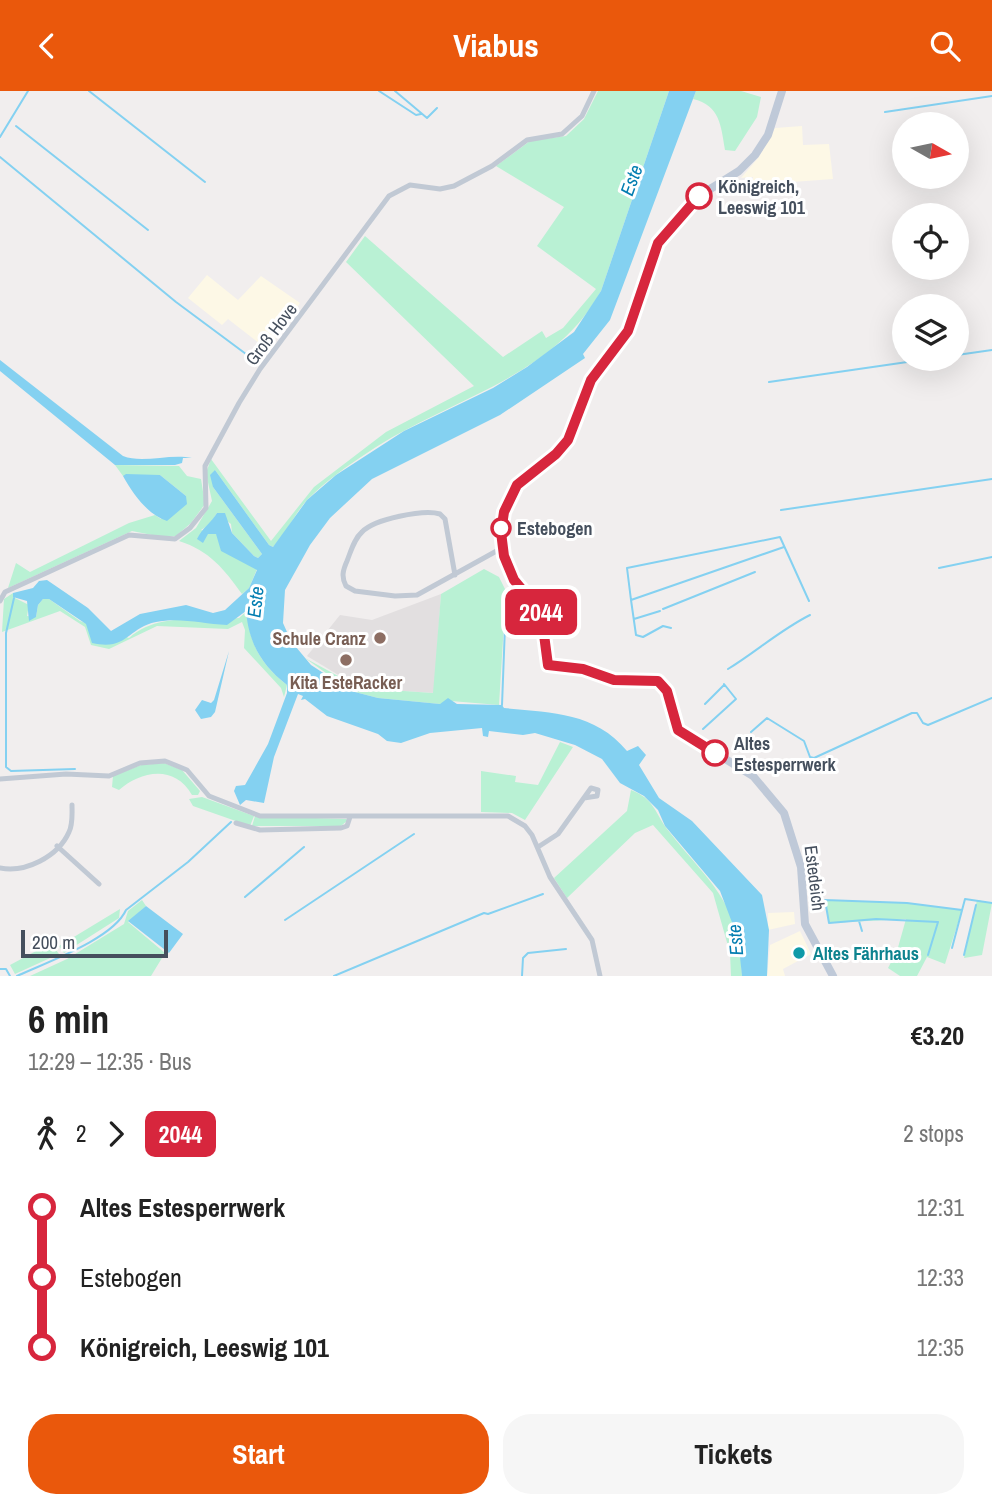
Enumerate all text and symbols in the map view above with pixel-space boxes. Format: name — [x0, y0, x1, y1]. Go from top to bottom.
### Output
text: Viabus — [453, 24, 539, 67]
icon: back — [28, 27, 66, 65]
icon: search — [926, 27, 964, 65]
north arrow — [892, 112, 970, 189]
map controls — [892, 112, 969, 371]
water label: Este — [613, 161, 649, 199]
place label: Königreich, Leeswig 101 — [718, 174, 806, 220]
marker: Königreich, Leeswig 101 — [686, 183, 712, 209]
button: locate — [892, 203, 969, 280]
button: layers — [892, 294, 969, 371]
street label: Groß Hove — [239, 298, 303, 370]
place label: Estebogen — [517, 516, 592, 541]
marker: Estebogen — [491, 518, 511, 538]
water label: Este — [240, 585, 270, 619]
line badge: 2044 — [492, 589, 590, 635]
text: 2044 — [519, 596, 563, 628]
place label: Schule Cranz — [272, 626, 367, 651]
marker: Schule Cranz — [372, 630, 388, 646]
marker: Kita EsteRacker — [338, 652, 354, 668]
place label: Kita EsteRacker — [290, 670, 402, 695]
place label: Altes Estesperrwerk — [734, 731, 837, 777]
marker: Altes Estesperrwerk — [702, 740, 728, 766]
street label: Estedeich — [799, 844, 831, 912]
water label: Este — [721, 923, 749, 957]
scale bar — [21, 927, 168, 959]
text: 200 m — [32, 929, 75, 955]
place label: Altes Fährhaus — [813, 941, 919, 966]
marker: Altes Fährhaus — [791, 945, 807, 961]
text: 6 min — [28, 994, 109, 1045]
text: €3.20 — [911, 1018, 964, 1053]
text: 12:29 – 12:35 · Bus — [28, 1046, 192, 1077]
icon: walk — [28, 1115, 66, 1153]
icon: forward — [97, 1115, 135, 1153]
text: 2 — [76, 1118, 87, 1149]
text: 2044 — [159, 1118, 202, 1150]
text: 2 stops — [903, 1118, 964, 1149]
text: Altes Estesperrwerk — [80, 1190, 285, 1225]
text: 12:31 — [917, 1192, 964, 1223]
text: Estebogen — [80, 1260, 182, 1295]
text: 12:33 — [917, 1262, 964, 1293]
text: Königreich, Leeswig 101 — [80, 1330, 329, 1365]
text: 12:35 — [917, 1332, 964, 1363]
button: Start — [28, 1414, 489, 1494]
button: Tickets — [503, 1414, 964, 1494]

